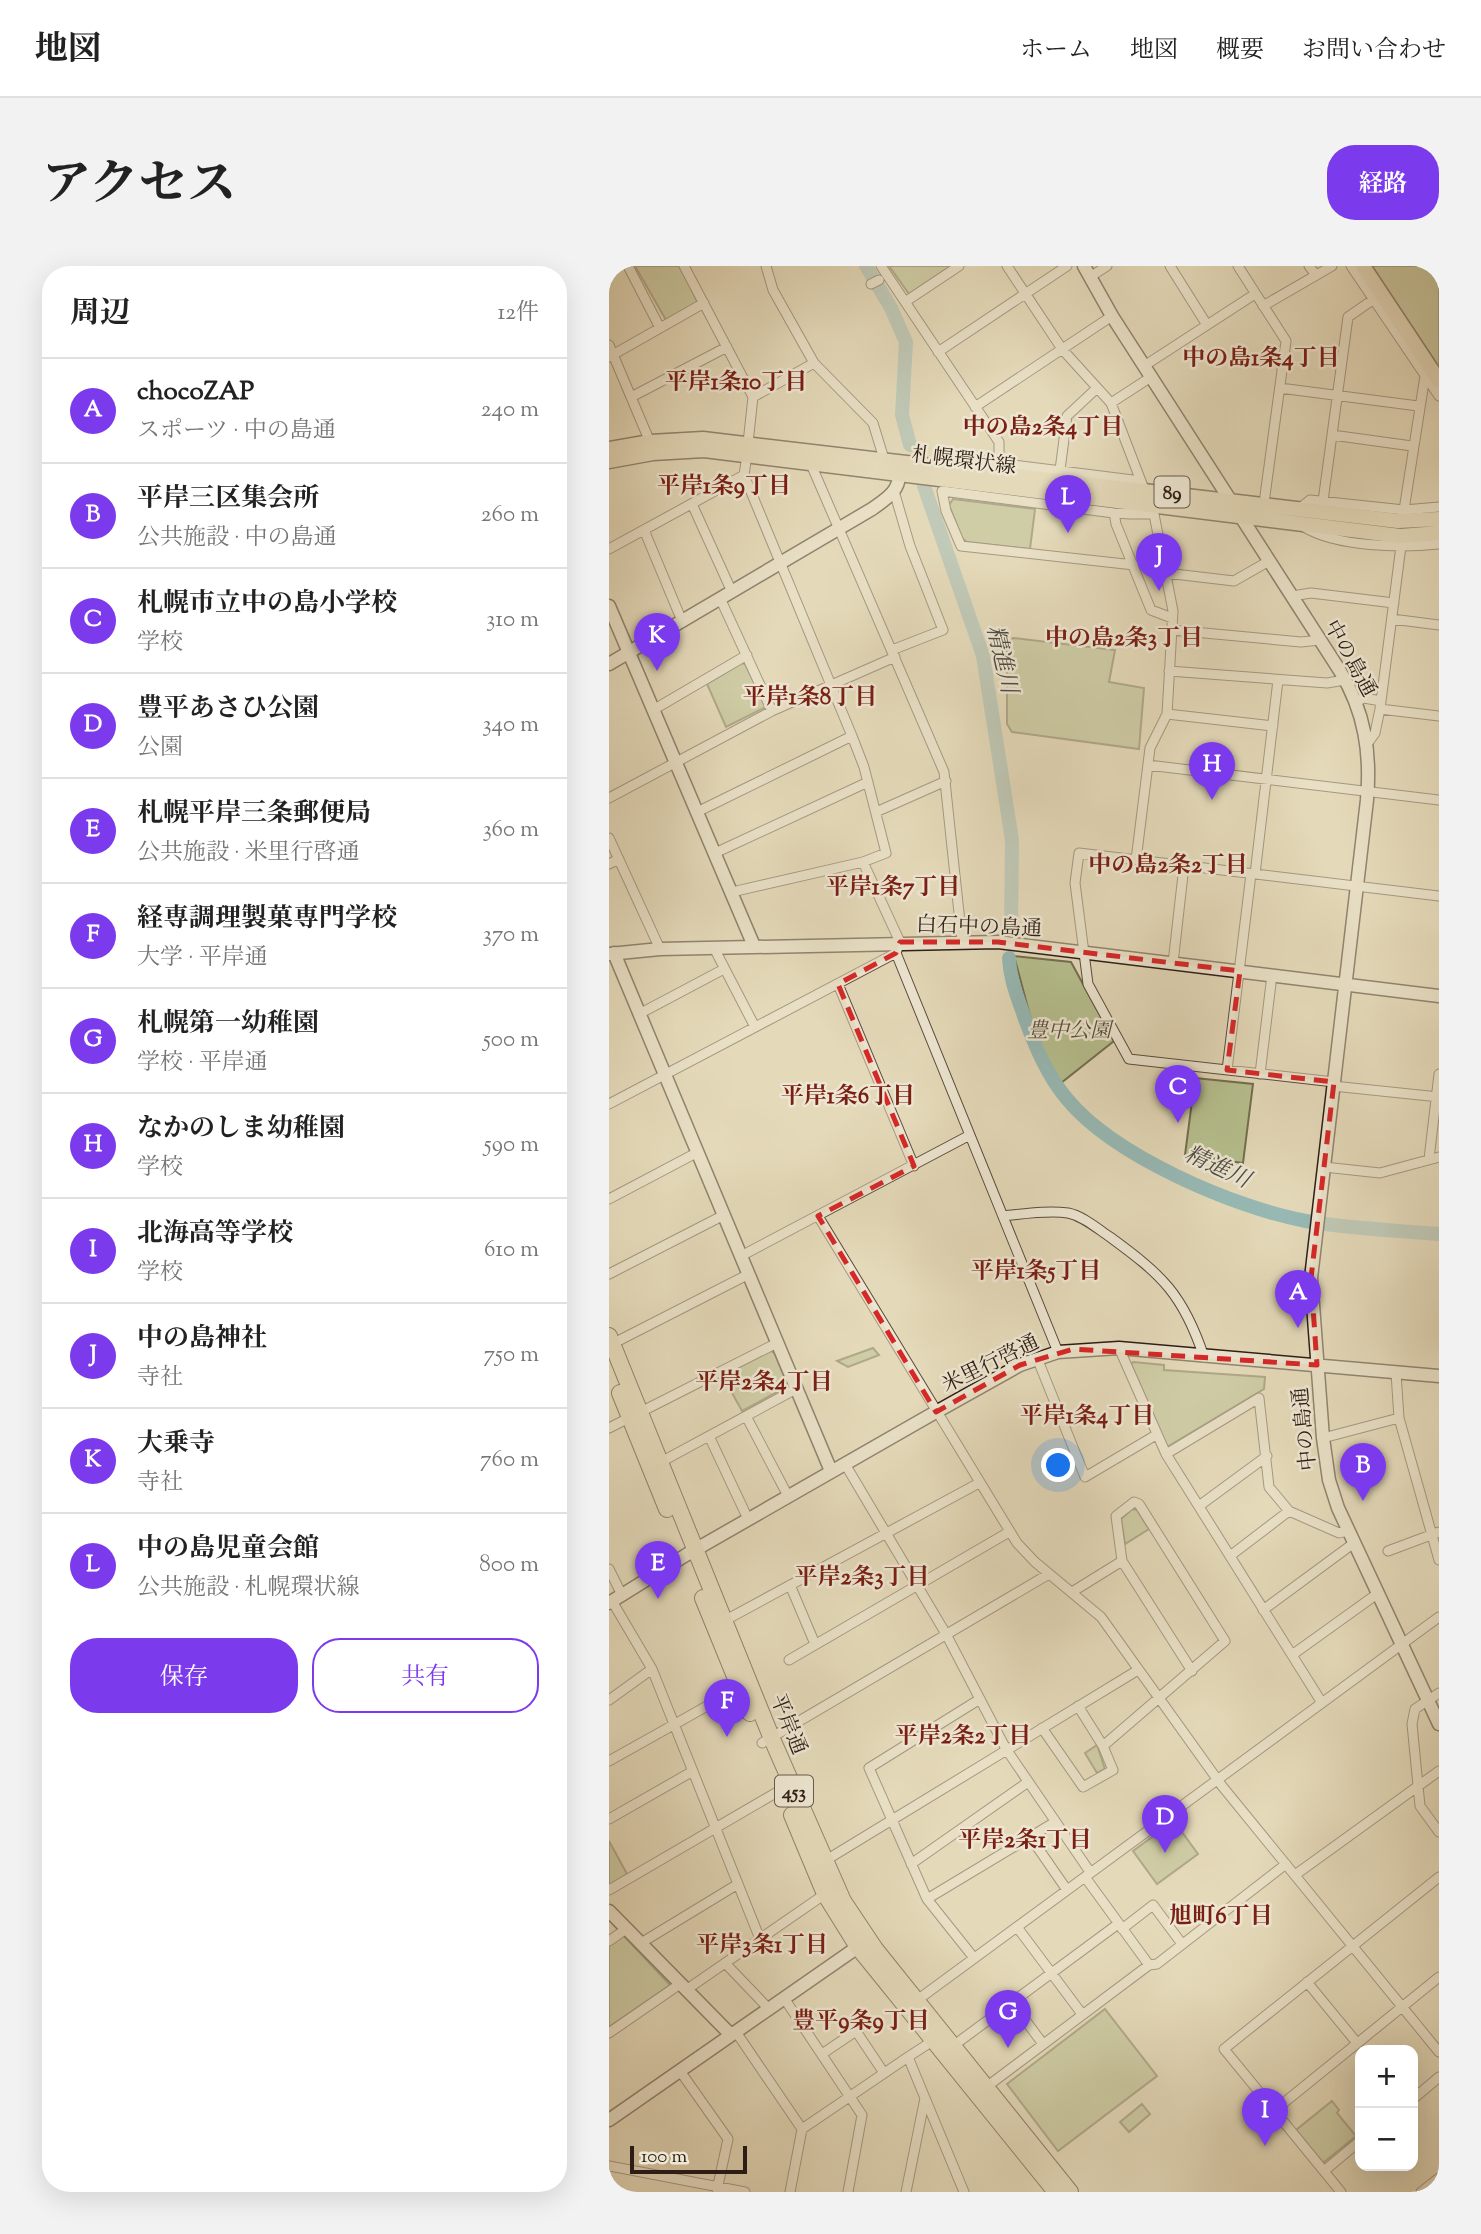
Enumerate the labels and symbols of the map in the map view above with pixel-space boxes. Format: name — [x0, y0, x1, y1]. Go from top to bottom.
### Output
district label: 中の島1条4丁目 — [1182, 343, 1340, 376]
district label: 平岸1条10丁目 — [665, 367, 807, 400]
district label: 中の島2条4丁目 — [963, 412, 1123, 445]
street label: 札幌環状線 — [910, 441, 1018, 483]
district label: 平岸1条9丁目 — [657, 471, 791, 504]
pin: L — [1045, 475, 1091, 533]
road number: 89 — [1155, 476, 1189, 508]
pin: J — [1136, 533, 1182, 591]
pin: K — [634, 613, 680, 671]
street label: 中の島通 — [1316, 615, 1383, 703]
water label: 精進川 — [977, 622, 1025, 700]
district label: 中の島2条3丁目 — [1045, 623, 1203, 656]
district label: 平岸1条8丁目 — [743, 682, 877, 715]
pin: H — [1189, 742, 1235, 800]
district label: 中の島2条2丁目 — [1088, 850, 1248, 883]
district label: 平岸1条7丁目 — [826, 872, 960, 905]
street label: 白石中の島通 — [915, 911, 1042, 945]
park label: 豊中公園 — [1027, 1017, 1114, 1047]
pin: C — [1155, 1065, 1201, 1123]
district label: 平岸1条6丁目 — [781, 1081, 915, 1114]
water label: 精進川 — [1179, 1139, 1258, 1199]
district label: 平岸1条5丁目 — [971, 1256, 1101, 1289]
pin: A — [1275, 1270, 1321, 1328]
street label: 米里行啓通 — [937, 1328, 1045, 1401]
district label: 平岸2条4丁目 — [695, 1367, 833, 1400]
street label: 中の島通 — [1287, 1385, 1325, 1472]
district label: 平岸1条4丁目 — [1020, 1401, 1154, 1434]
pin: B — [1340, 1443, 1386, 1501]
your location — [1041, 1448, 1075, 1482]
pin: E — [635, 1541, 681, 1599]
district label: 平岸2条3丁目 — [794, 1562, 930, 1595]
pin: F — [704, 1679, 750, 1737]
street label: 平岸通 — [761, 1690, 813, 1760]
district label: 平岸2条2丁目 — [895, 1721, 1031, 1754]
road number: 453 — [775, 1776, 813, 1806]
pin: D — [1142, 1795, 1188, 1853]
district label: 平岸2条1丁目 — [958, 1825, 1092, 1858]
district label: 旭町6丁目 — [1169, 1901, 1273, 1934]
district label: 平岸3条1丁目 — [696, 1930, 828, 1963]
pin: G — [985, 1990, 1031, 2048]
district label: 豊平9条9丁目 — [792, 2006, 930, 2039]
pin: I — [1242, 2088, 1288, 2146]
scale bar — [630, 2143, 747, 2175]

